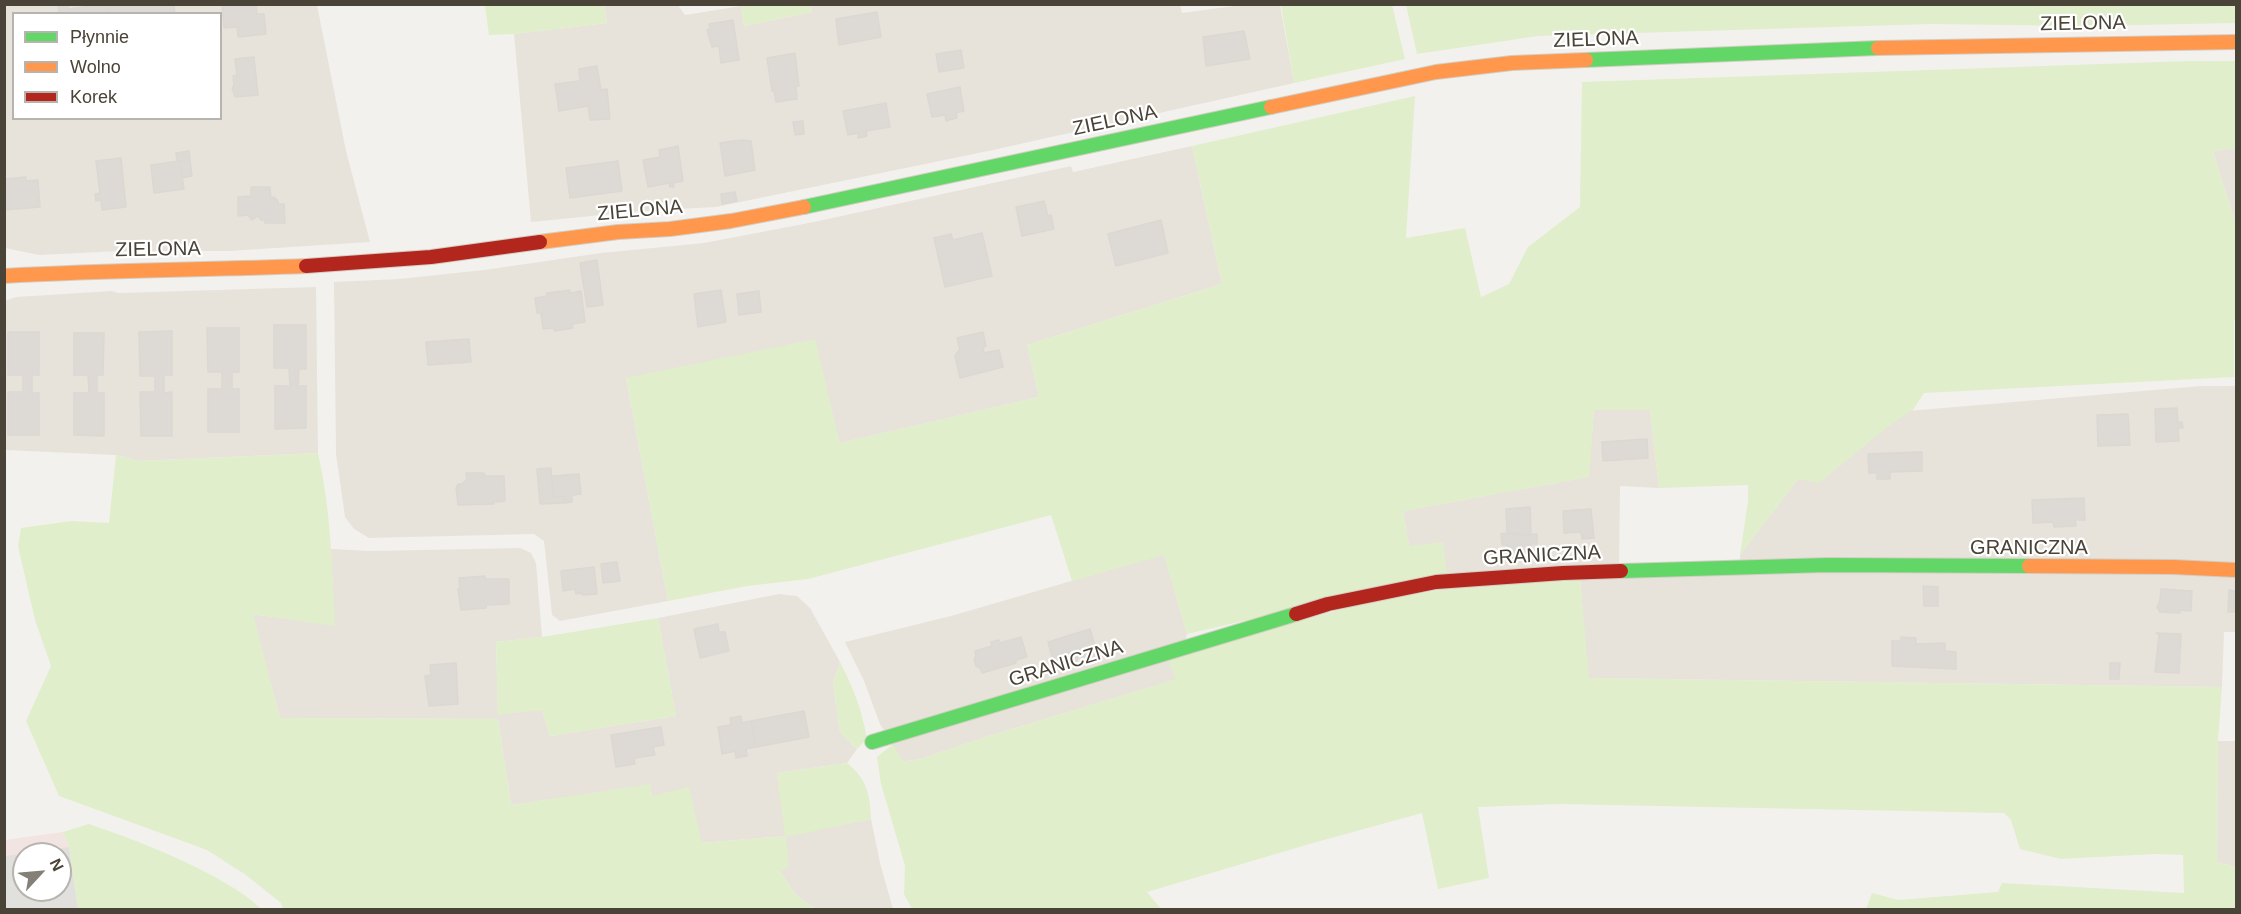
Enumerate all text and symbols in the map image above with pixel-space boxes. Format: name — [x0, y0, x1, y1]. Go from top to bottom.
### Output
street label: ZIELONA — [2040, 11, 2126, 37]
legend — [12, 12, 222, 120]
text: Płynnie — [70, 27, 129, 47]
street label: ZIELONA — [1553, 27, 1639, 53]
text: Wolno — [70, 57, 121, 77]
text: Korek — [70, 87, 117, 107]
street label: ZIELONA — [1071, 100, 1159, 142]
street label: ZIELONA — [596, 195, 684, 227]
street label: ZIELONA — [115, 237, 201, 263]
street label: GRANICZNA — [1970, 536, 2088, 560]
street label: GRANICZNA — [1483, 541, 1601, 571]
street label: GRANICZNA — [1006, 635, 1126, 693]
north arrow — [12, 842, 72, 902]
text: N — [47, 856, 67, 874]

